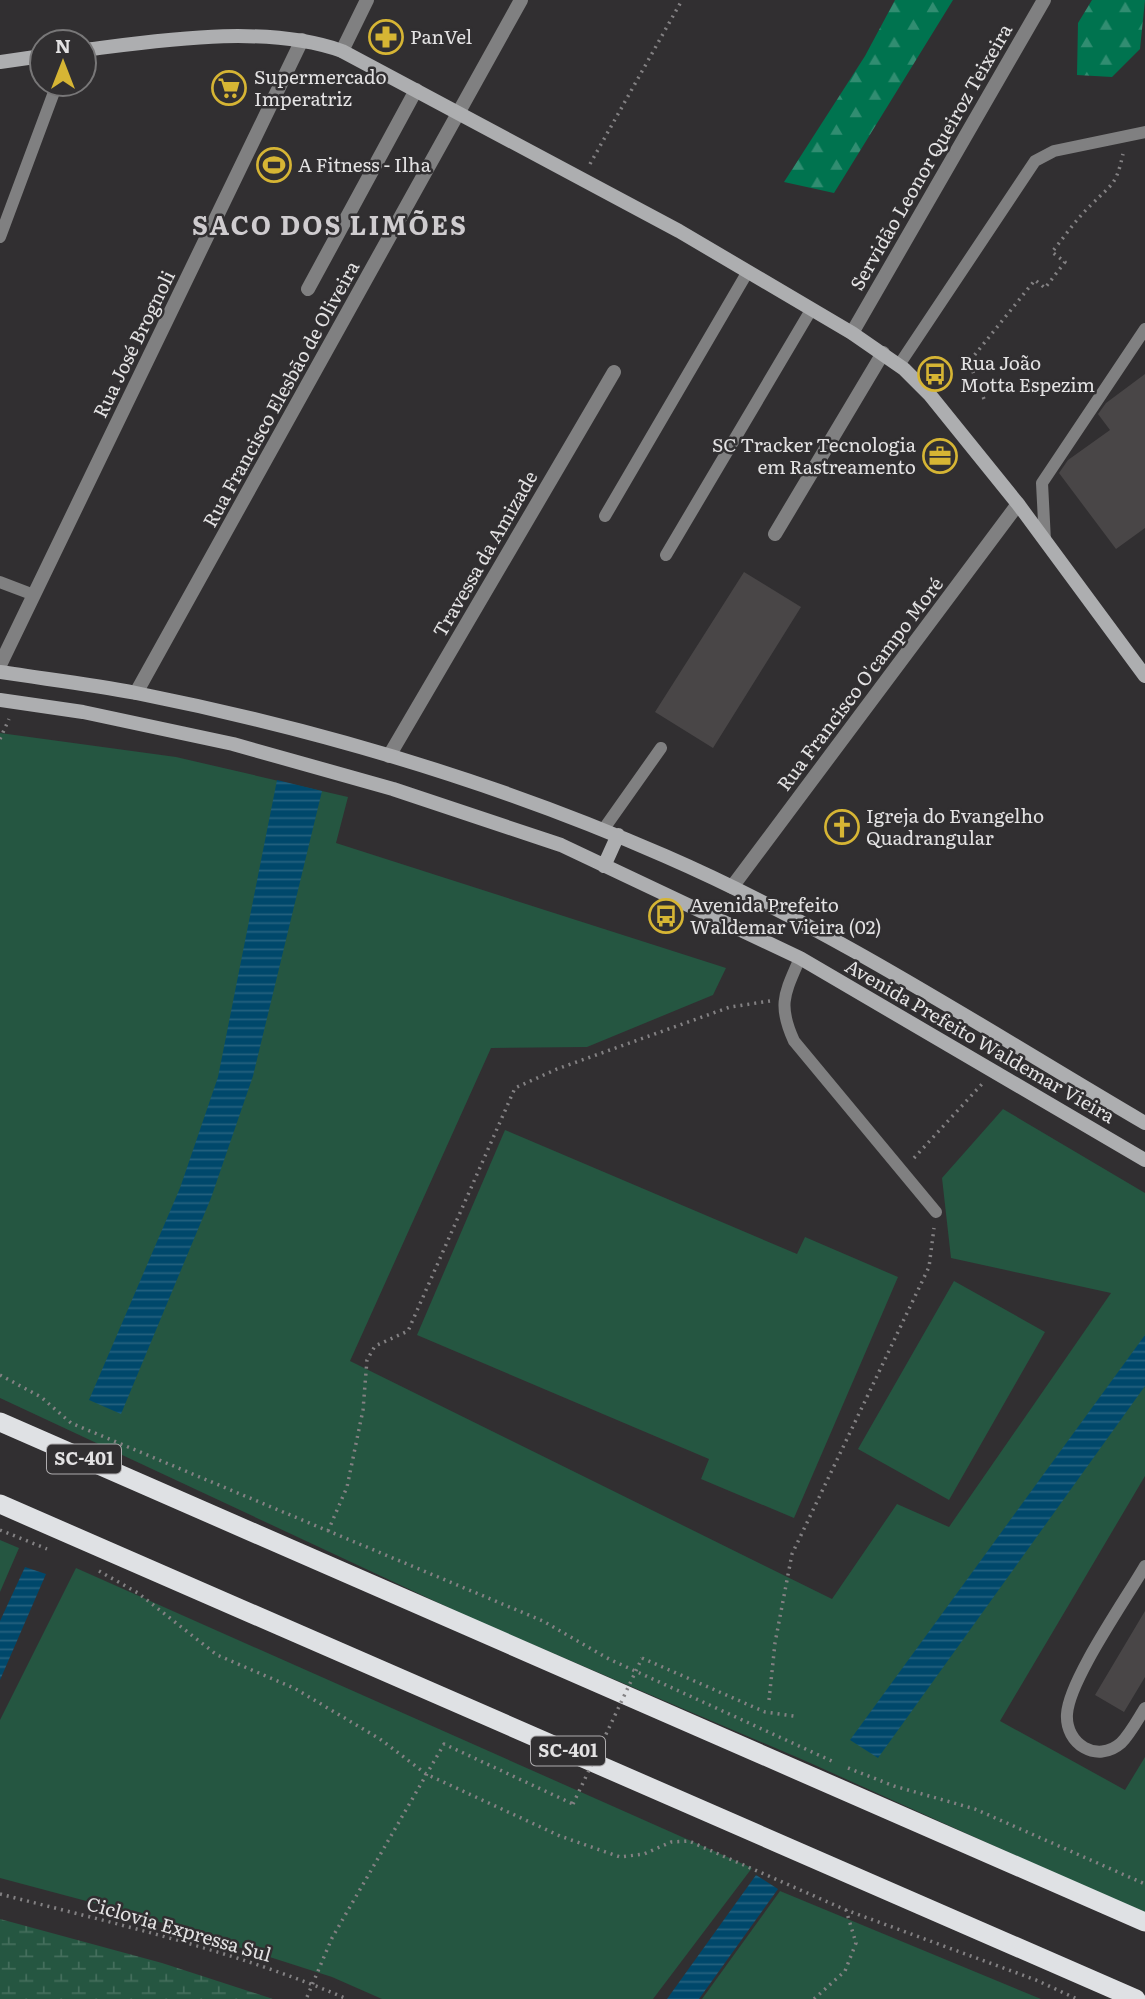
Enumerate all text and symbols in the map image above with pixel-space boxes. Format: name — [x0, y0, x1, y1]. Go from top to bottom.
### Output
street label: Servidão Leonor Queiroz Teixeira — [842, 17, 1019, 295]
pharmacy icon: PanVel — [367, 18, 405, 56]
place label: PanVel — [410, 22, 472, 50]
north arrow — [28, 28, 98, 98]
text: N — [55, 31, 71, 59]
place label: Supermercado Imperatriz — [254, 62, 387, 112]
supermarket icon: Supermercado Imperatriz — [210, 69, 248, 107]
sports icon: A Fitness - Ilha — [255, 146, 293, 184]
place label: A Fitness - Ilha — [298, 150, 432, 178]
district label: SACO DOS LIMÕES — [192, 204, 468, 243]
street label: Rua Francisco Elesbão de Oliveira — [195, 255, 366, 532]
street label: Rua José Brognoli — [85, 265, 181, 422]
place label: Rua João Motta Espezim — [960, 348, 1095, 398]
bus stop icon: Rua João Motta Espezim — [916, 355, 954, 393]
place label: SC Tracker Tecnologia em Rastreamento — [712, 430, 917, 480]
office icon: SC Tracker Tecnologia em Rastreamento — [921, 437, 959, 475]
street label: Travessa da Amizade — [425, 465, 543, 642]
street label: Rua Francisco O'campo Moré — [769, 571, 949, 796]
place label: Igreja do Evangelho Quadrangular — [866, 801, 1044, 851]
church icon: Igreja do Evangelho Quadrangular — [823, 808, 861, 846]
place label: Avenida Prefeito Waldemar Vieira (02) — [690, 890, 882, 940]
bus stop icon: Avenida Prefeito Waldemar Vieira (02) — [647, 897, 685, 935]
street label: Avenida Prefeito Waldemar Vieira — [840, 951, 1121, 1129]
road number: SC-401 — [47, 1444, 121, 1474]
road number: SC-401 — [531, 1736, 605, 1766]
street label: Ciclovia Expressa Sul — [84, 1888, 275, 1968]

